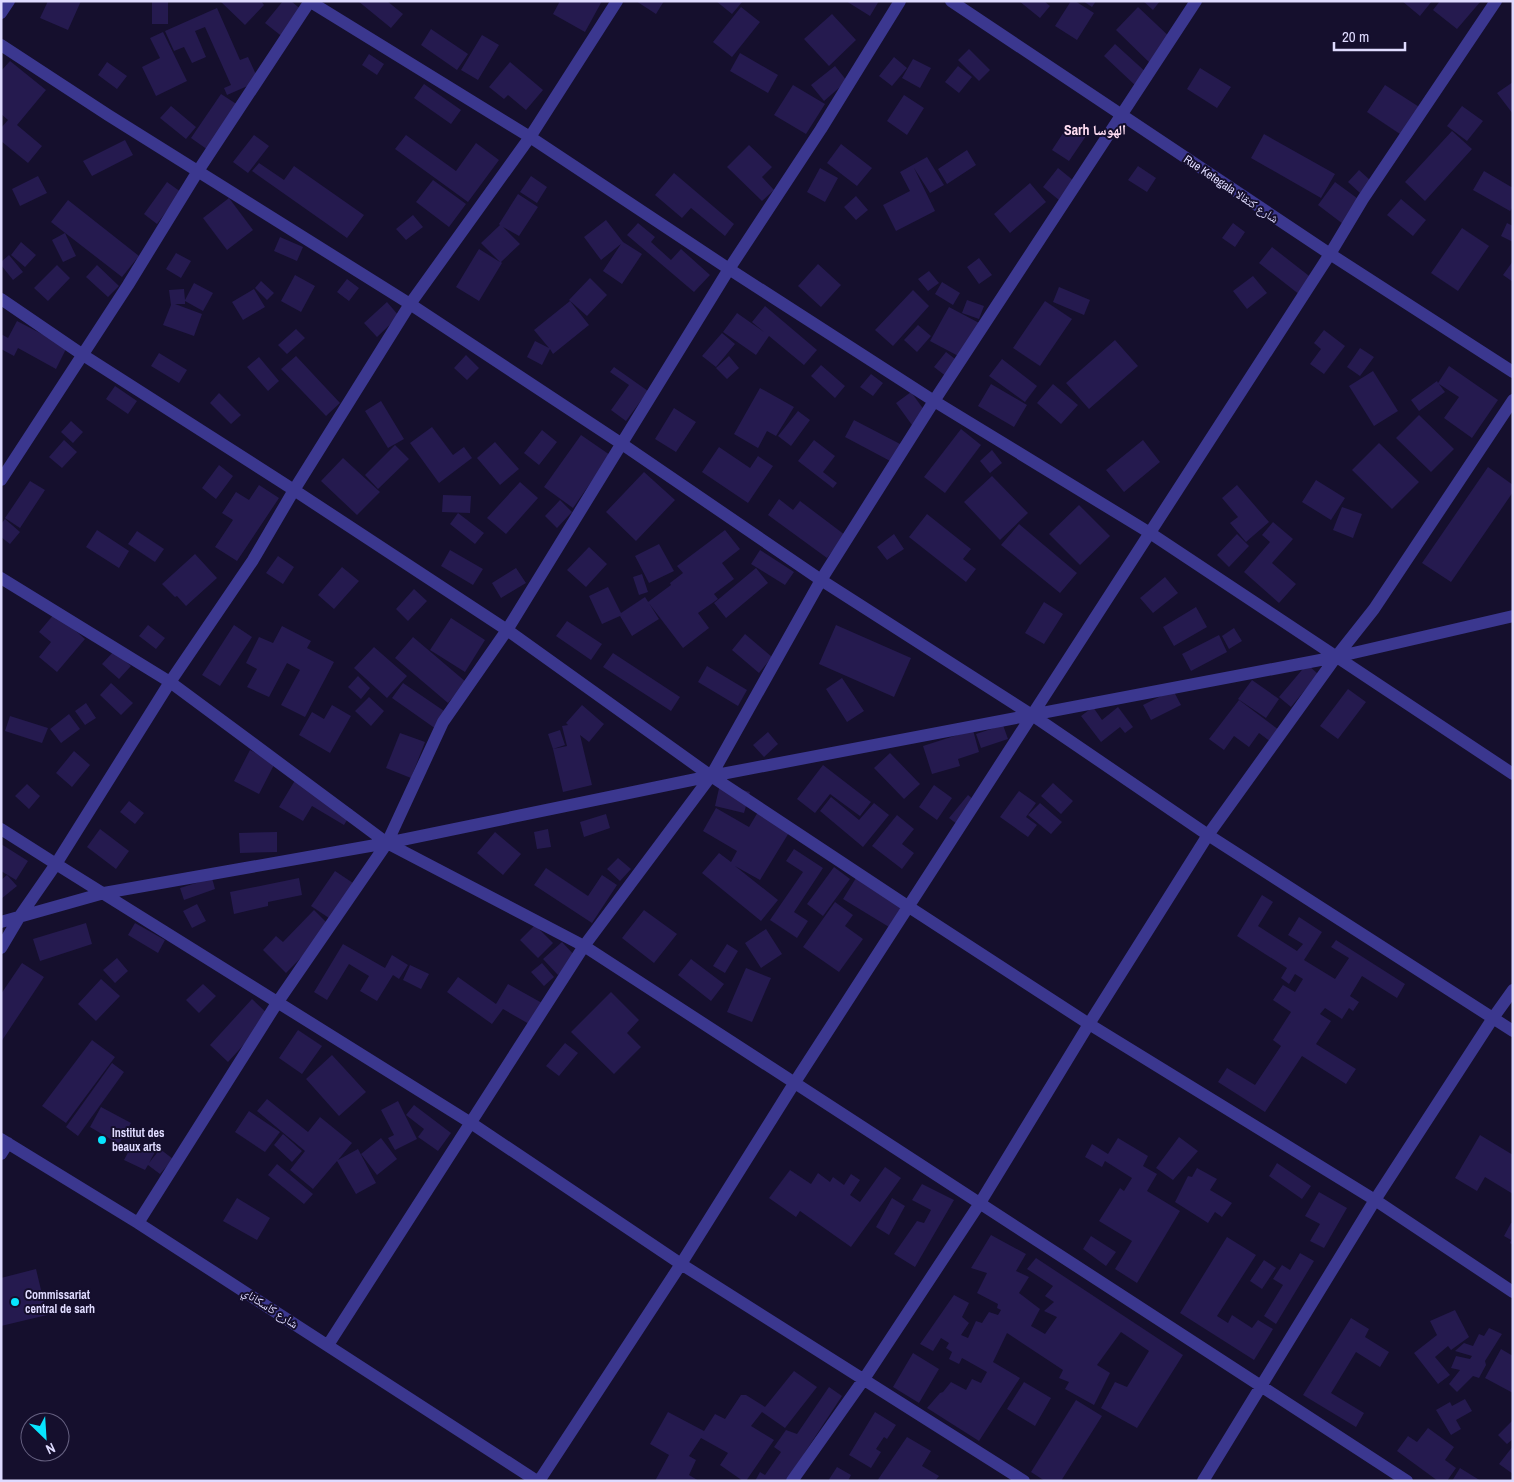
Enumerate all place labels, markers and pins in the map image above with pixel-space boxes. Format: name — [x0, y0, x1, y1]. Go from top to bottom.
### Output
place label: Institut des beaux arts — [112, 1125, 165, 1155]
marker: Institut des beaux arts — [96, 1134, 108, 1146]
place label: Commissariat central de sarh — [25, 1287, 95, 1317]
marker: Commissariat central de sarh — [9, 1296, 21, 1308]

